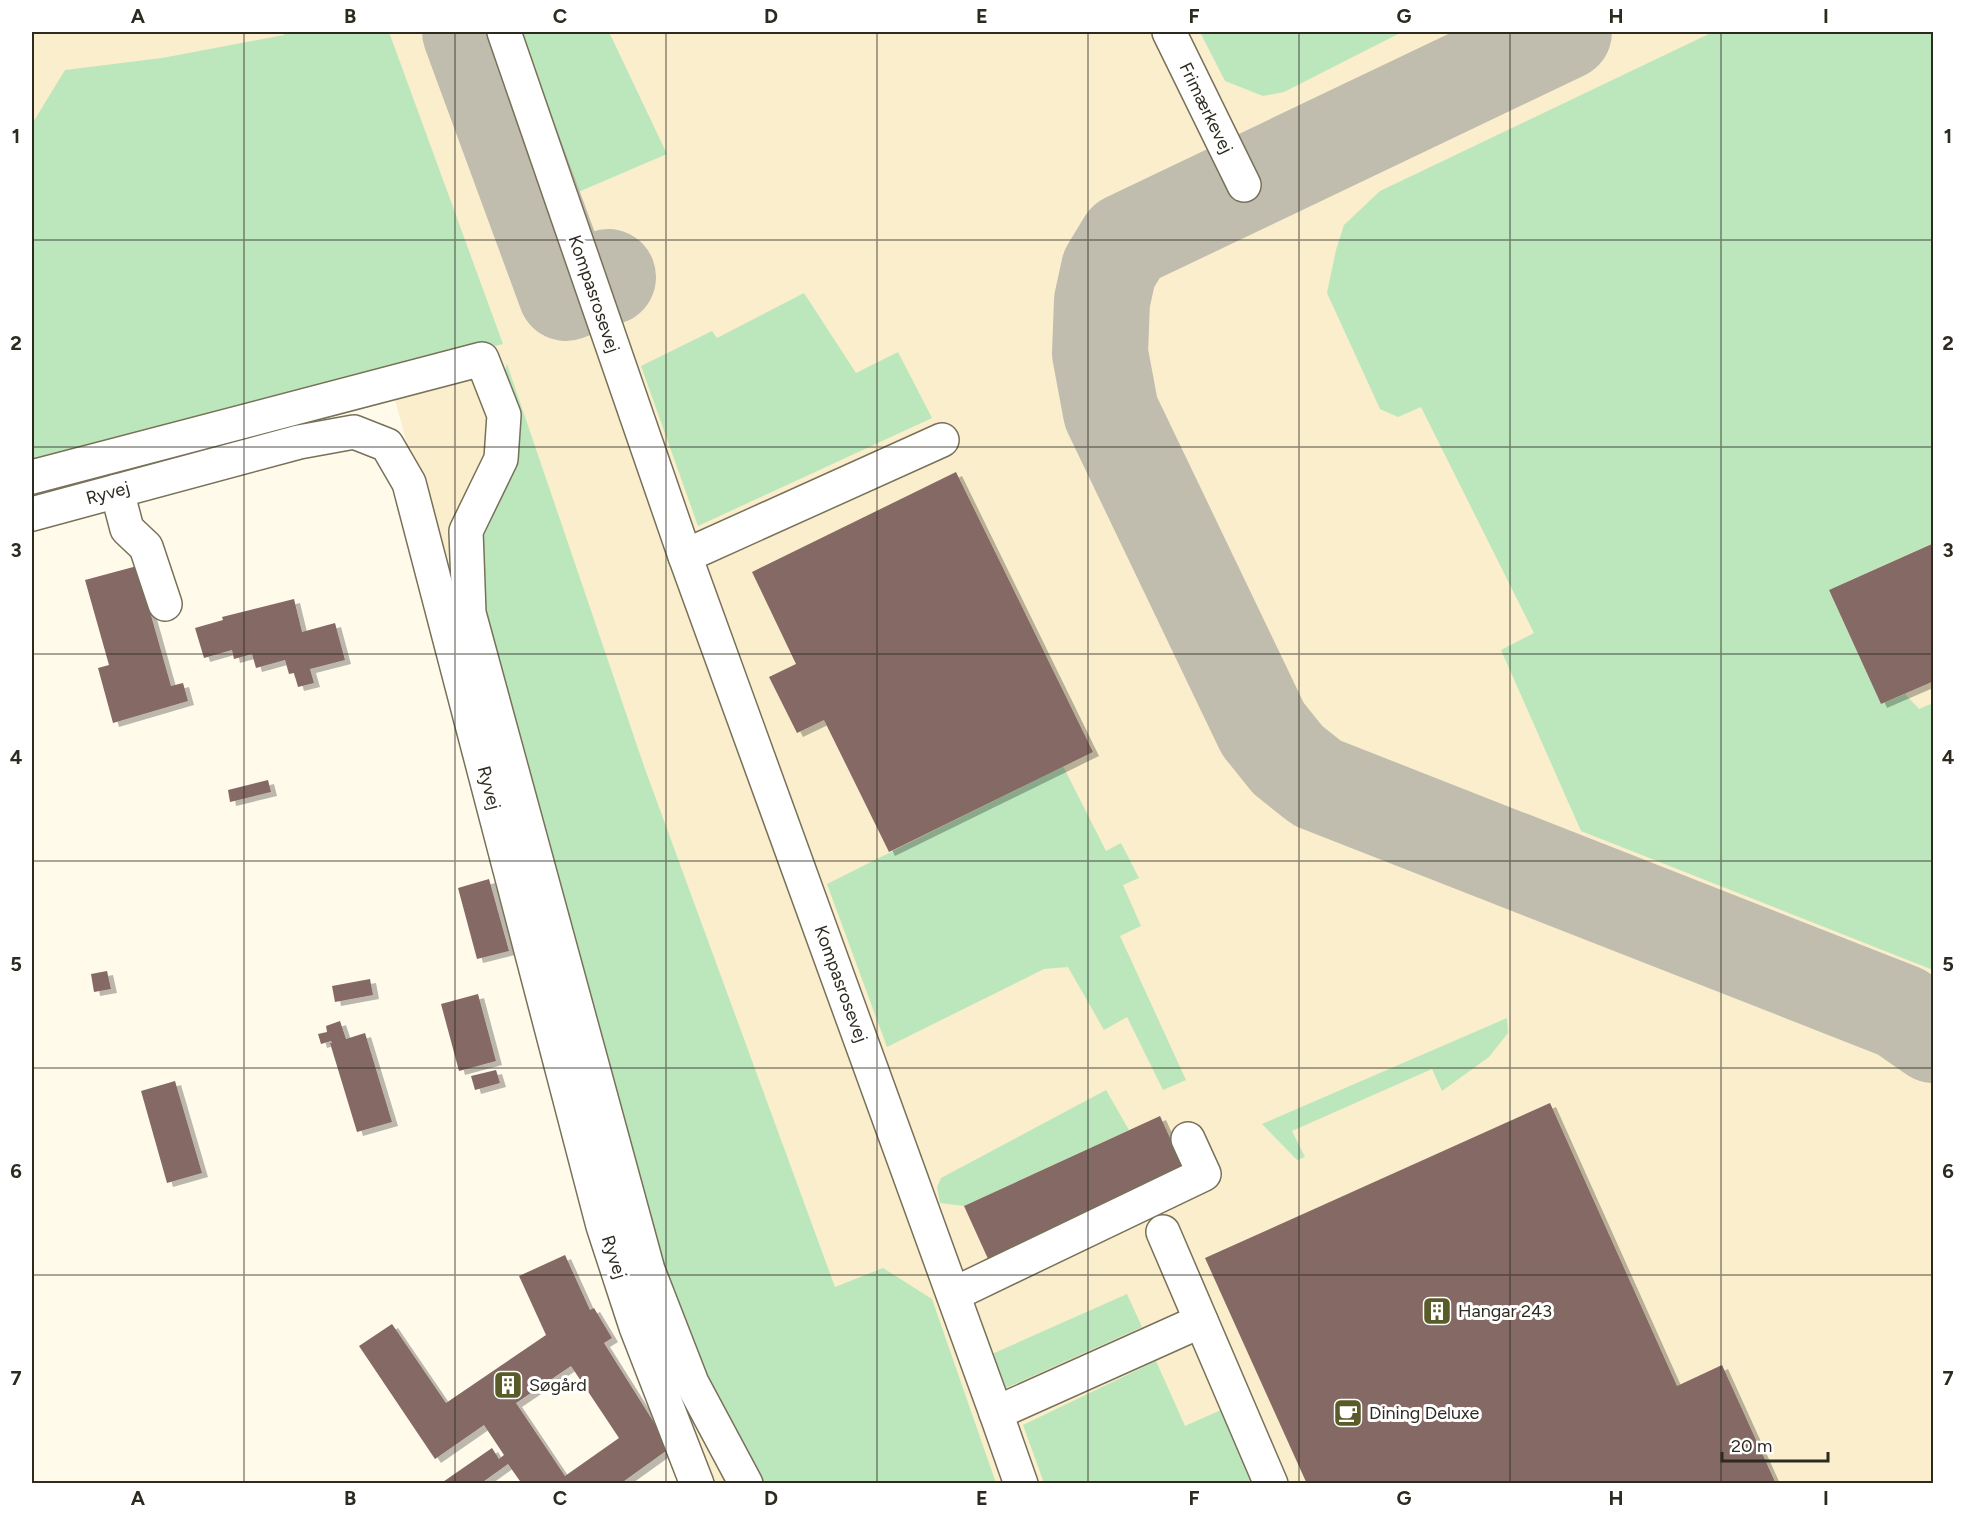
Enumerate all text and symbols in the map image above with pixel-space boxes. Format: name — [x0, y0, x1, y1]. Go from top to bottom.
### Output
text: A — [131, 4, 146, 28]
text: B — [344, 4, 356, 28]
text: C — [553, 4, 567, 28]
text: D — [764, 4, 778, 28]
text: E — [976, 4, 988, 28]
text: F — [1188, 4, 1200, 28]
text: G — [1397, 4, 1412, 28]
text: H — [1609, 4, 1624, 28]
text: I — [1823, 4, 1829, 28]
street label: Frimærkevej — [1174, 59, 1238, 157]
text: 1 — [12, 124, 20, 148]
text: 1 — [1944, 124, 1952, 148]
street label: Kompasrosevej — [564, 232, 624, 356]
text: 2 — [10, 331, 22, 355]
text: 2 — [1942, 331, 1954, 355]
street label: Ryvej — [84, 477, 132, 509]
text: 3 — [10, 538, 22, 562]
text: 3 — [1942, 538, 1954, 562]
text: 4 — [10, 745, 23, 769]
text: 4 — [1942, 745, 1955, 769]
street label: Ryvej — [473, 764, 505, 812]
street label: Kompasrosevej — [810, 922, 872, 1046]
text: 5 — [10, 952, 22, 976]
text: 5 — [1942, 952, 1954, 976]
text: 6 — [10, 1159, 22, 1183]
text: 6 — [1942, 1159, 1954, 1183]
street label: Ryvej — [597, 1232, 631, 1282]
building icon: Hangar 243 — [1421, 1295, 1453, 1327]
place label: Hangar 243 — [1458, 1300, 1552, 1322]
text: 7 — [10, 1366, 22, 1390]
text: 7 — [1942, 1366, 1954, 1390]
building icon: Søgård — [492, 1369, 524, 1401]
place label: Søgård — [529, 1374, 587, 1396]
cafe icon: Dining Deluxe — [1332, 1397, 1364, 1429]
place label: Dining Deluxe — [1369, 1402, 1480, 1424]
scale bar — [1722, 1425, 1828, 1463]
text: 20 m — [1731, 1435, 1772, 1457]
text: A — [131, 1486, 146, 1510]
text: B — [344, 1486, 356, 1510]
text: C — [553, 1486, 567, 1510]
text: D — [764, 1486, 778, 1510]
text: E — [976, 1486, 988, 1510]
text: F — [1188, 1486, 1200, 1510]
text: G — [1397, 1486, 1412, 1510]
text: H — [1609, 1486, 1624, 1510]
text: I — [1823, 1486, 1829, 1510]

